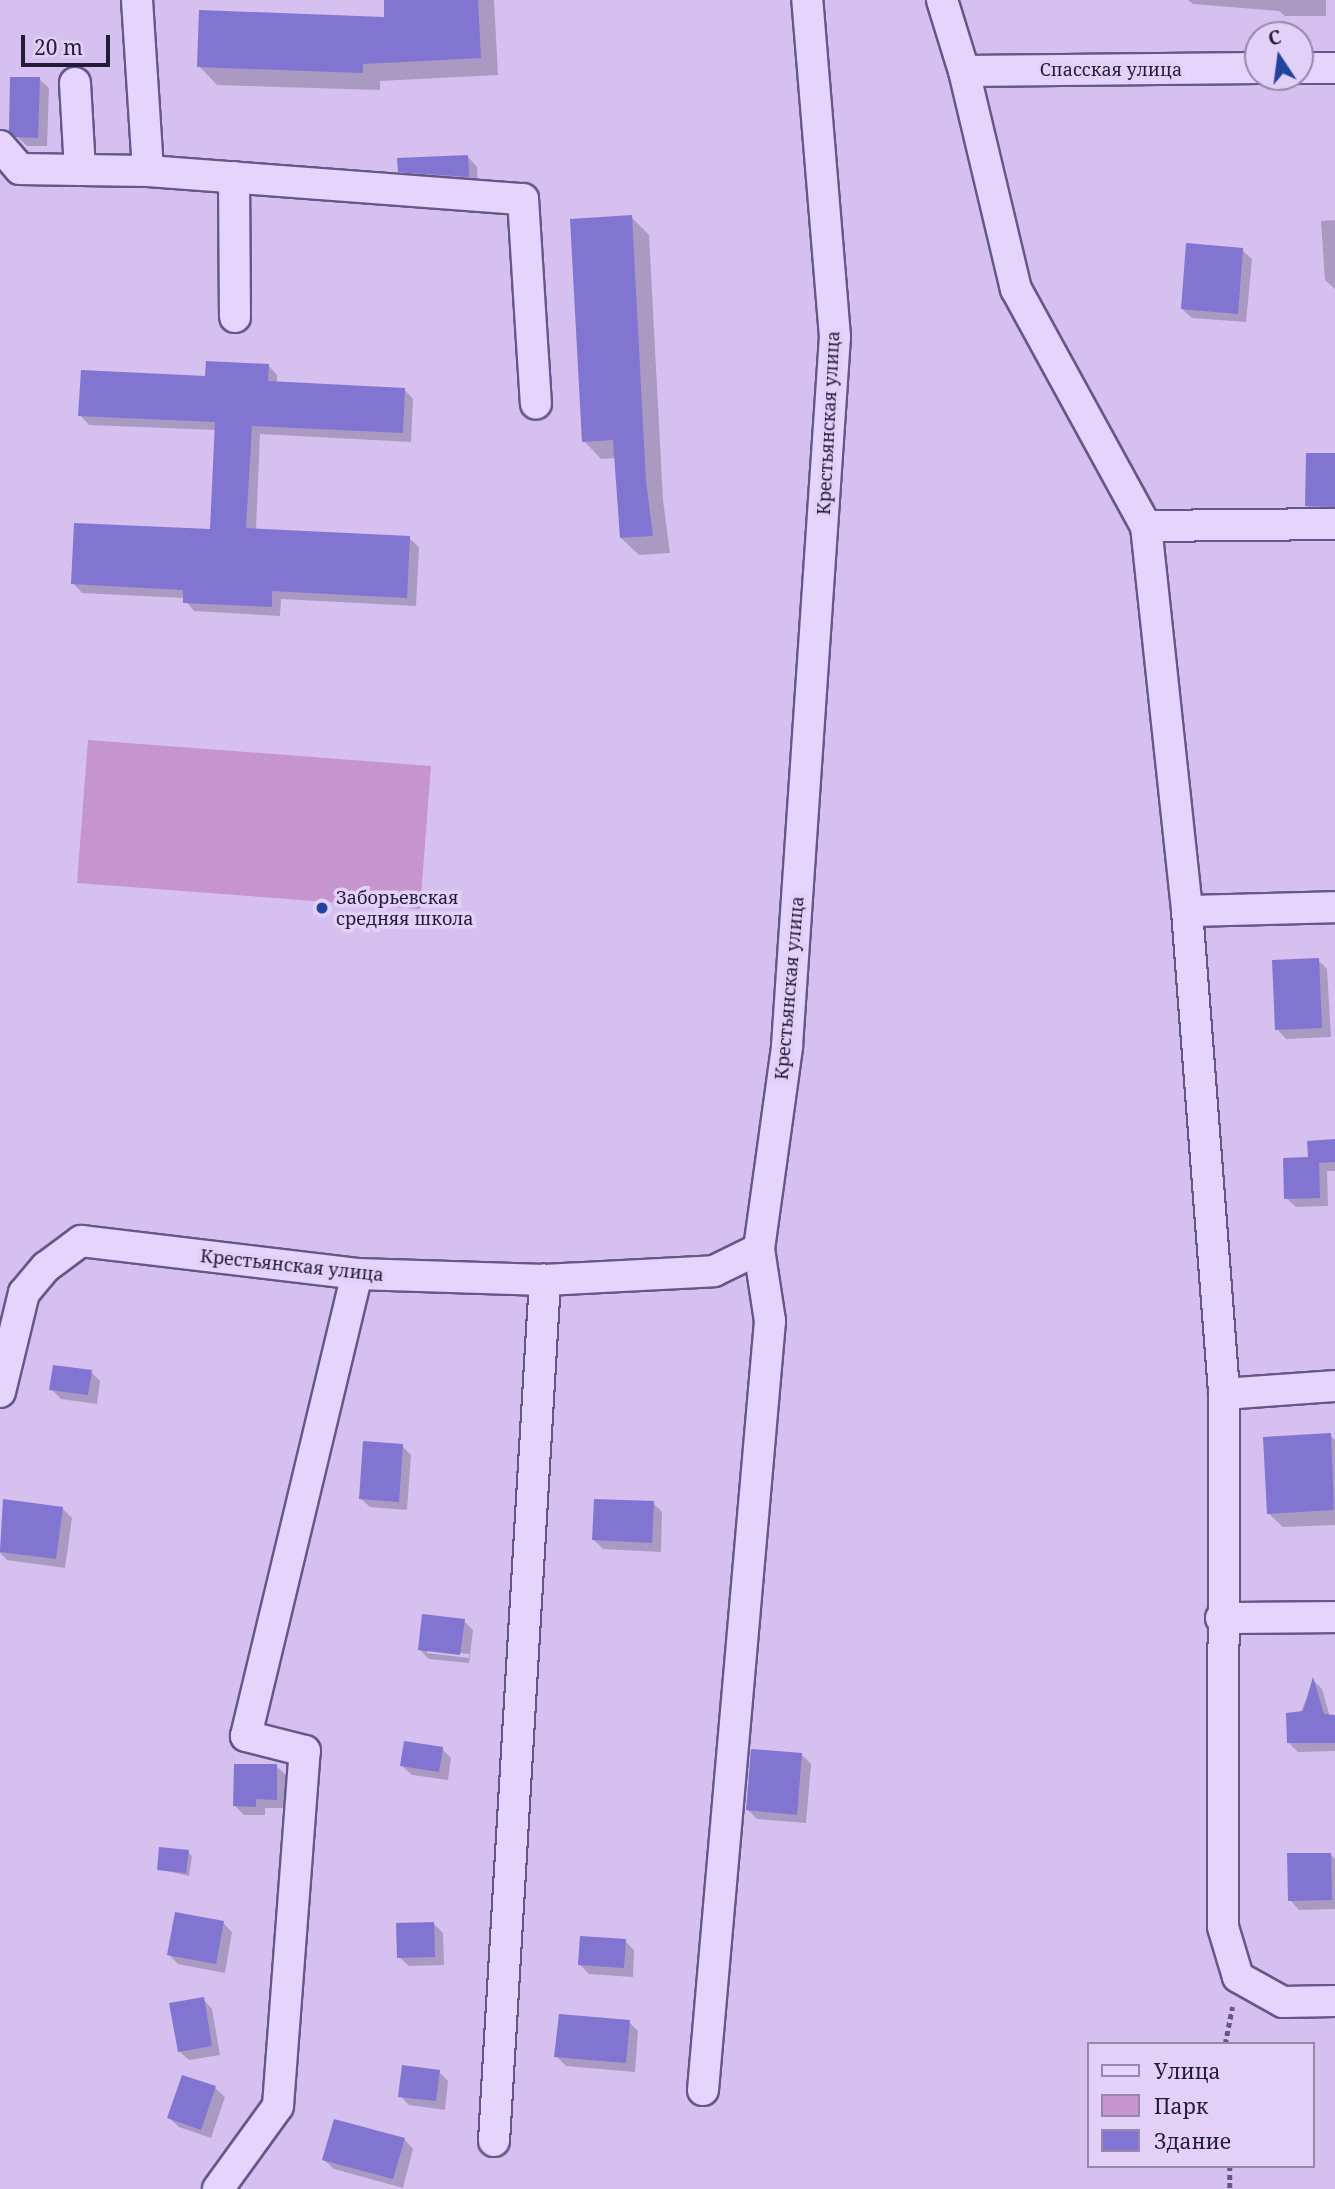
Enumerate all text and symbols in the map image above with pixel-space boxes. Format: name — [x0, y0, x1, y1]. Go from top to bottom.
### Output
scale bar — [24, 21, 114, 65]
north arrow — [1244, 21, 1314, 91]
text: С — [1266, 23, 1284, 52]
text: 20 m — [34, 33, 83, 61]
street label: Спасская улица — [1040, 58, 1182, 80]
street label: Крестьянская улица — [812, 330, 844, 516]
place label: Заборьевская средняя школа — [336, 887, 474, 930]
street label: Крестьянская улица — [770, 895, 808, 1081]
marker: Заборьевская средняя школа — [314, 900, 330, 916]
street label: Крестьянская улица — [199, 1245, 385, 1285]
legend — [1086, 2042, 1314, 2168]
text: Улица — [1154, 2057, 1221, 2085]
text: Парк — [1154, 2092, 1208, 2120]
text: Здание — [1154, 2127, 1231, 2155]

